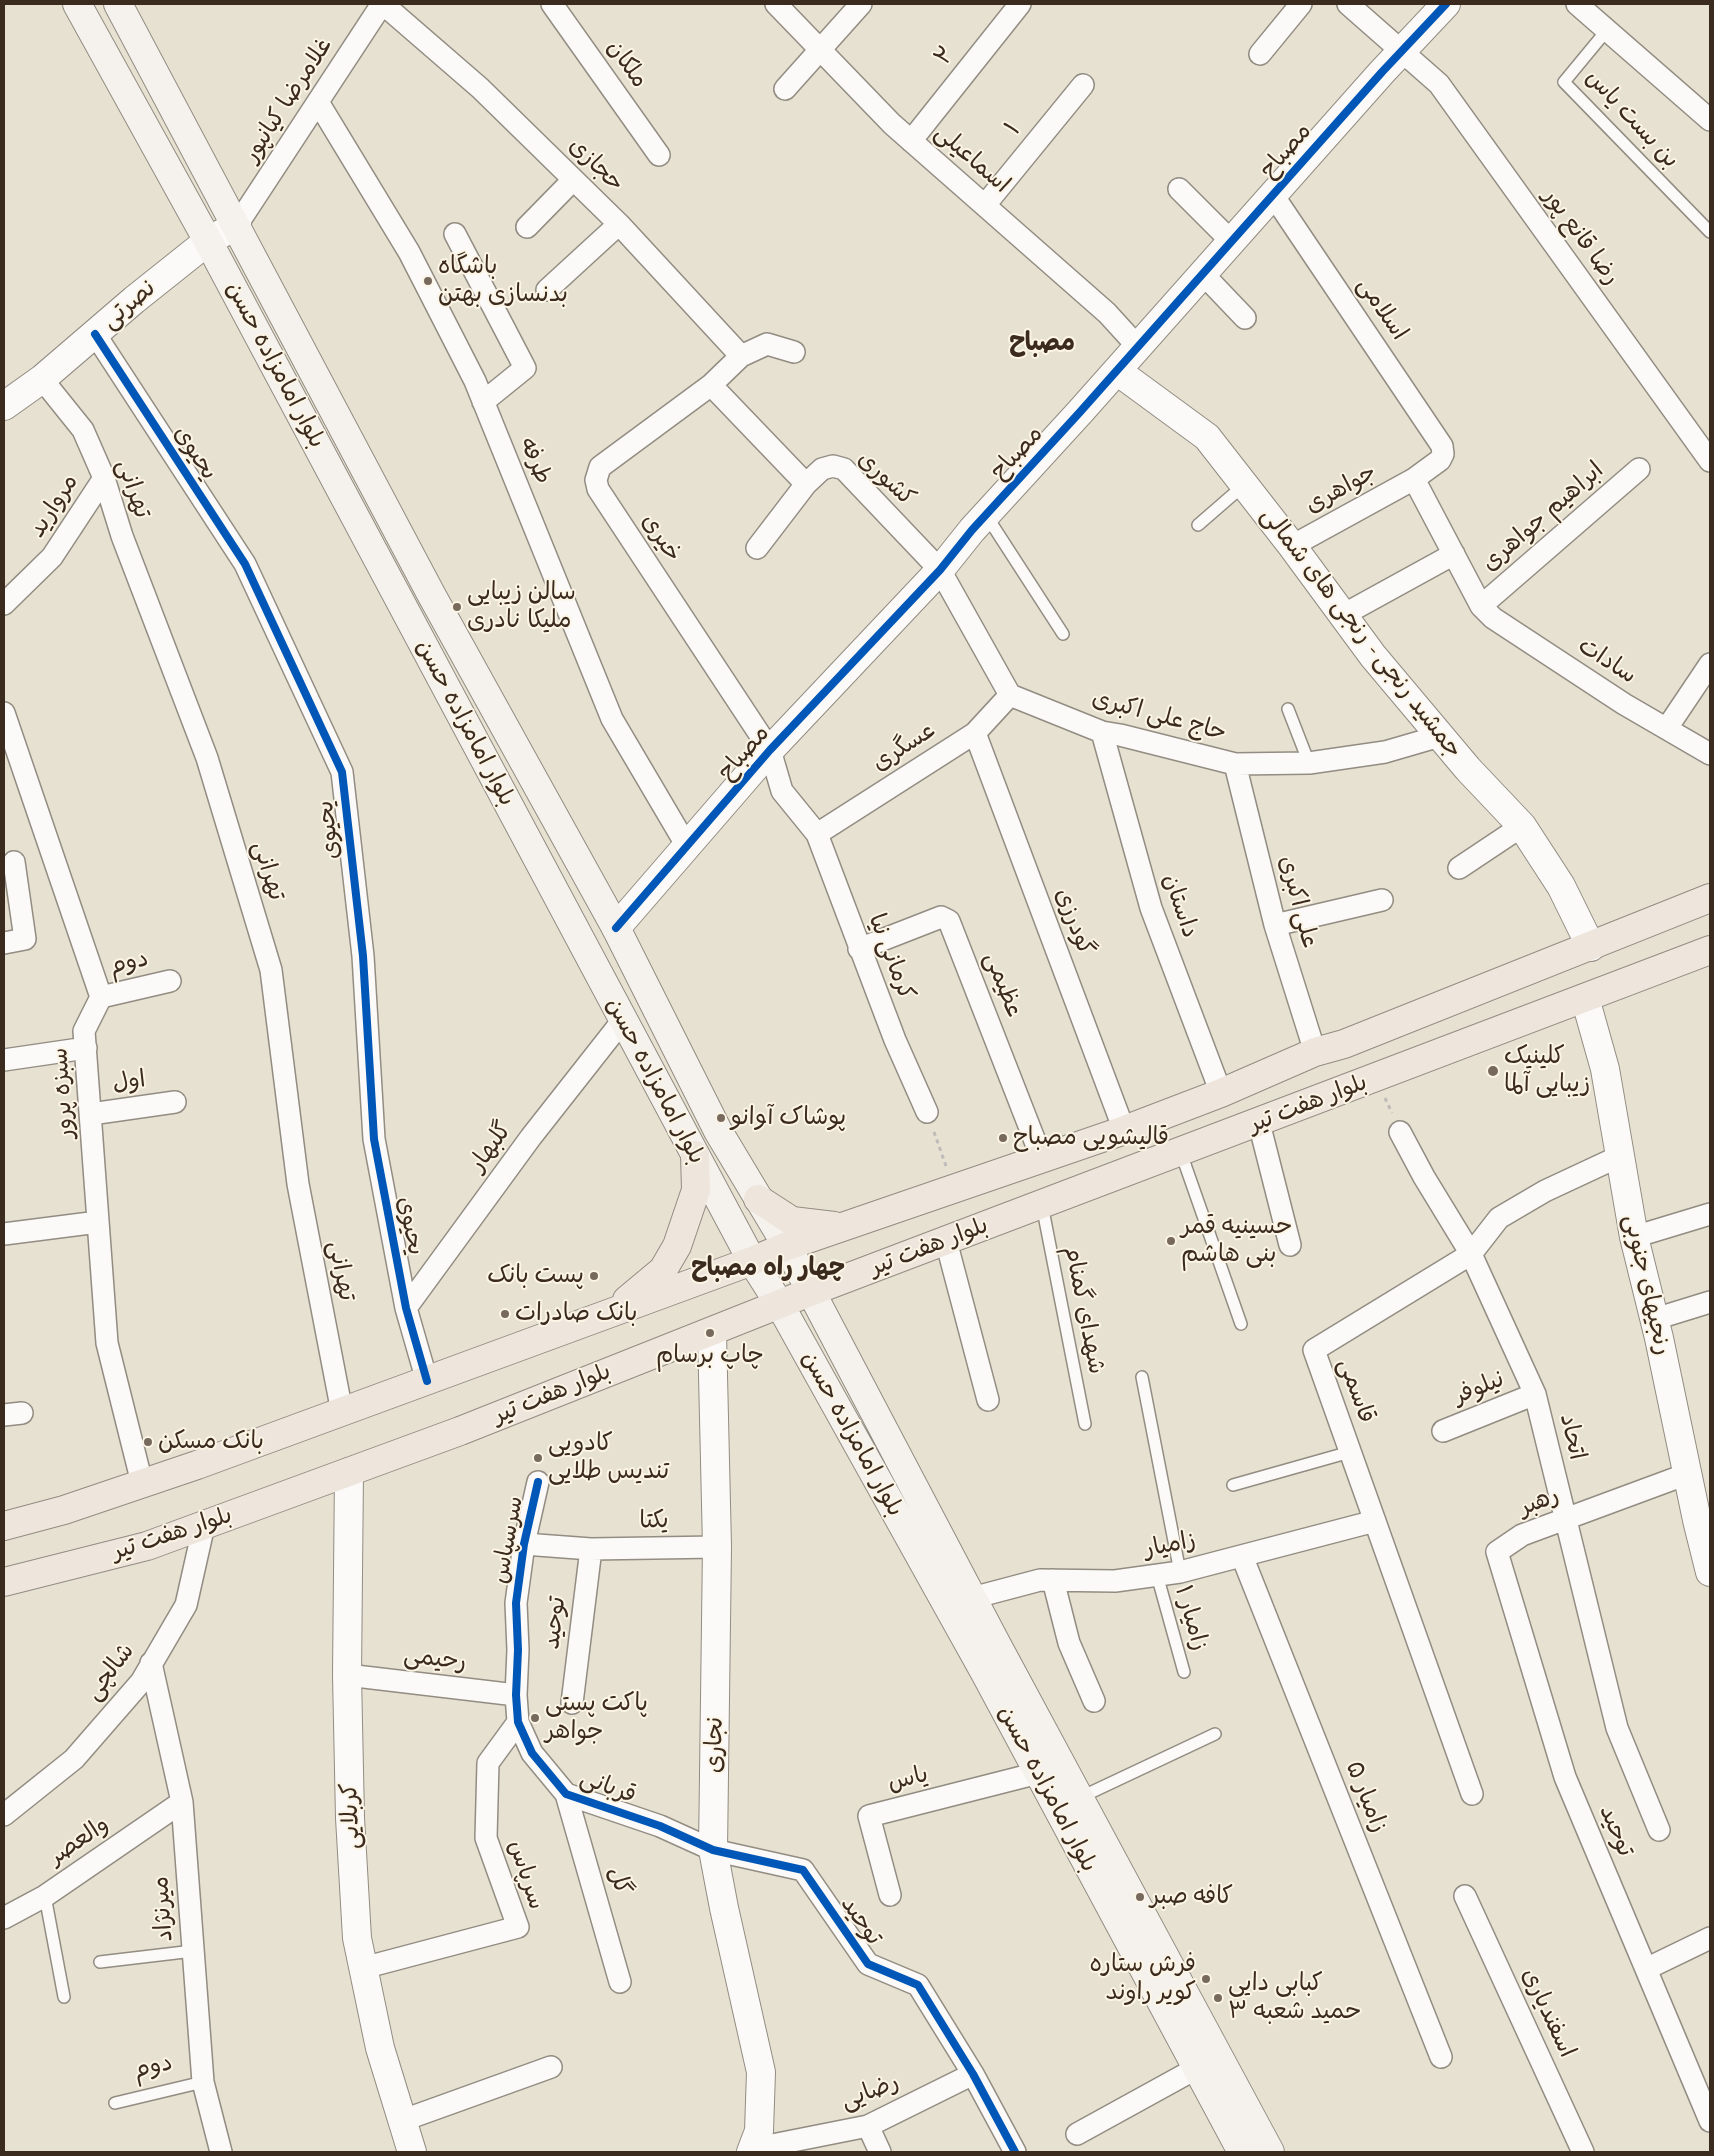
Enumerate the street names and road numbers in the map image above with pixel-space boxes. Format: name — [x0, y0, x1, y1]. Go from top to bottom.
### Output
street label: غلامرضا کیانپور — [237, 32, 339, 168]
street label: ملکان — [600, 34, 654, 94]
street label: ۲ — [929, 41, 961, 71]
street label: بن بست یاس — [1579, 64, 1685, 174]
street label: ۱ — [999, 117, 1027, 141]
street label: مصباح — [1254, 117, 1318, 185]
street label: اسماعیلی — [928, 118, 1016, 200]
street label: حجازی — [562, 132, 630, 198]
street label: رضا قانع پور — [1536, 183, 1626, 291]
street label: اسلامی — [1351, 272, 1413, 346]
street label: نصرتی — [96, 274, 162, 336]
street label: بلوار امامزاده حسن — [219, 277, 331, 453]
street label: یحیوی — [167, 420, 223, 486]
street label: مصباح — [985, 420, 1049, 486]
street label: طرفه — [513, 433, 557, 489]
street label: کشوری — [851, 445, 921, 513]
street label: تهرانی — [110, 456, 156, 522]
street label: ابراهیم جواهری — [1476, 456, 1610, 578]
street label: جواهری — [1300, 458, 1382, 520]
street label: مروارید — [23, 469, 85, 543]
street label: جمشید رنجی - رنجی های شمالی — [1254, 502, 1468, 764]
street label: خیری — [635, 508, 687, 568]
street label: سادات — [1572, 632, 1642, 690]
street label: بلوار امامزاده حسن — [409, 635, 521, 811]
street label: حاج علی اکبری — [1089, 684, 1229, 748]
street label: عسگری — [867, 716, 941, 778]
street label: مصباح — [712, 719, 776, 787]
street label: یحیوی — [311, 799, 347, 861]
street label: تهرانی — [245, 838, 291, 904]
street label: علی اکبری — [1272, 853, 1324, 951]
street label: داستان — [1156, 870, 1204, 942]
street label: گودرزی — [1048, 884, 1100, 960]
street label: کرمانی نیا — [861, 910, 921, 1004]
street label: دوم — [107, 945, 151, 981]
street label: عظیمی — [977, 948, 1029, 1022]
street label: بلوار امامزاده حسن — [599, 993, 711, 1169]
street label: سبزه پرور — [45, 1047, 81, 1139]
street label: اول — [111, 1065, 147, 1099]
street label: بلوار هفت تیر — [1245, 1068, 1371, 1140]
street label: گلبهار — [463, 1116, 519, 1178]
street label: یحیوی — [390, 1194, 430, 1258]
street label: بلوار هفت تیر — [866, 1211, 992, 1283]
street label: رنجیهای جنوبی — [1617, 1212, 1677, 1358]
street label: تهرانی — [321, 1239, 361, 1303]
street label: شهدای گمنام — [1057, 1244, 1111, 1376]
street label: بلوار امامزاده حسن — [795, 1346, 909, 1522]
street label: قاسمی — [1331, 1355, 1381, 1427]
street label: بلوار هفت تیر — [489, 1357, 615, 1431]
street label: نیلوفر — [1449, 1365, 1509, 1411]
street label: اتحاد — [1553, 1411, 1591, 1463]
street label: رهبر — [1515, 1481, 1563, 1523]
street label: سرسپاس — [486, 1494, 530, 1586]
street label: بلوار هفت تیر — [108, 1501, 236, 1567]
street label: یکتا — [639, 1506, 669, 1536]
street label: زامیار — [1142, 1526, 1198, 1564]
street label: زامیار ۱ — [1168, 1582, 1214, 1654]
street label: توحید — [537, 1595, 573, 1651]
street label: شالچی — [79, 1638, 141, 1706]
street label: رحیمی — [402, 1641, 468, 1677]
street label: بلوار امامزاده حسن — [991, 1701, 1103, 1877]
street label: نجاری — [700, 1717, 730, 1773]
street label: زامیار ۵ — [1339, 1757, 1393, 1837]
street label: یاس — [885, 1760, 931, 1798]
street label: قربانی — [576, 1764, 640, 1810]
street label: کربلایی — [335, 1782, 367, 1850]
street label: توحید — [1592, 1801, 1640, 1861]
street label: والعصر — [43, 1810, 115, 1872]
street label: سرپاس — [501, 1837, 551, 1913]
street label: گل — [601, 1864, 637, 1898]
street label: میرنژاد — [146, 1875, 180, 1943]
street label: توحید — [834, 1891, 888, 1951]
street label: اسفندیاری — [1515, 1964, 1581, 2062]
street label: دوم — [131, 2048, 175, 2086]
street label: رضایی — [837, 2068, 903, 2116]

